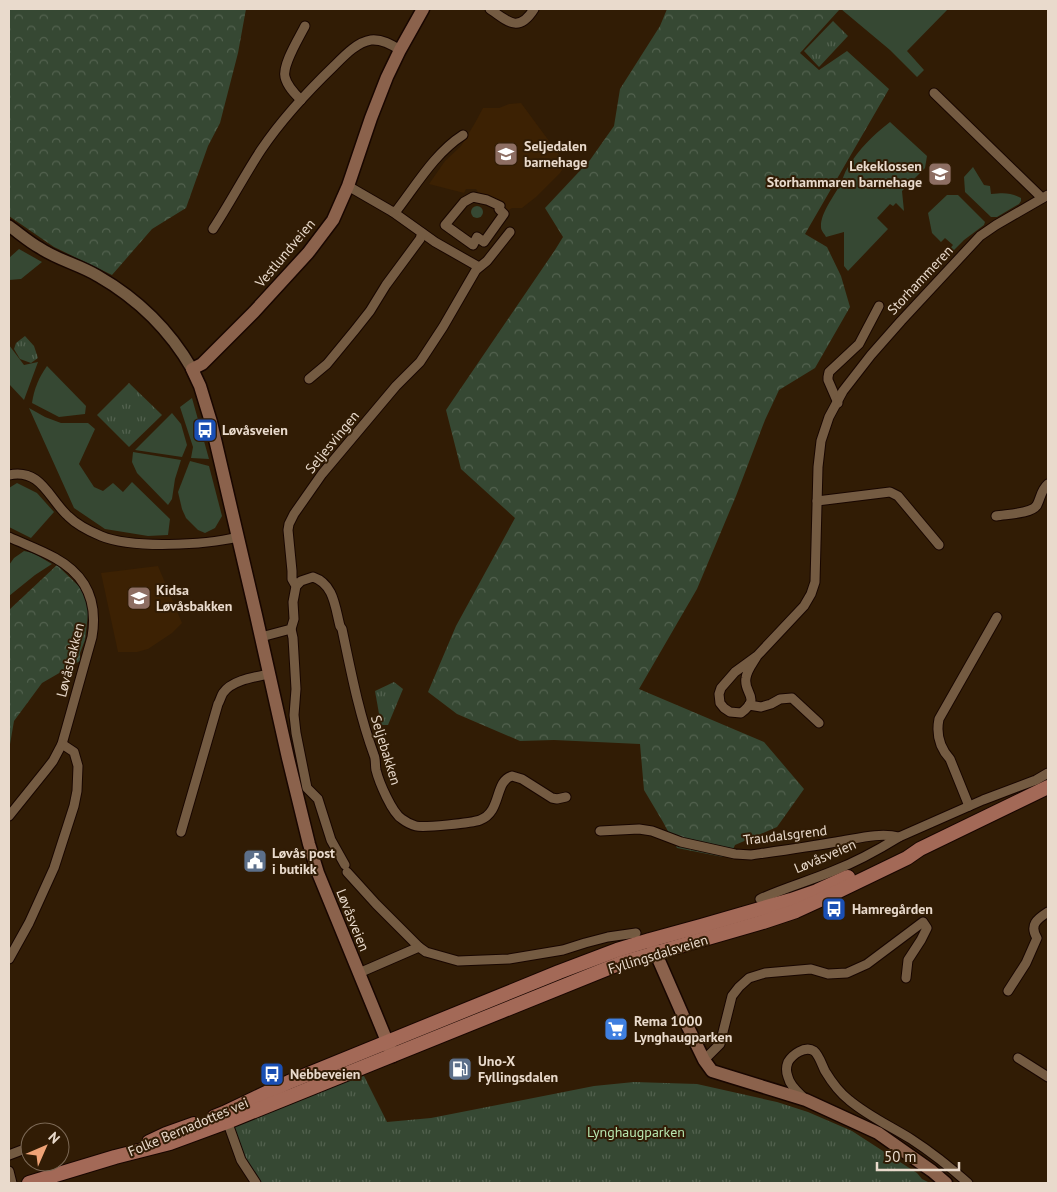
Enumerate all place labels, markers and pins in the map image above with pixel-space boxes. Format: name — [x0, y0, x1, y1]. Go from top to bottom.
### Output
place label: Seljedalen barnehage — [524, 137, 587, 171]
school or university icon: Seljedalen barnehage — [493, 141, 519, 167]
place label: Lekeklossen Storhammaren barnehage — [767, 157, 922, 191]
school or university icon: Lekeklossen Storhammaren barnehage — [927, 161, 953, 187]
bus stop icon: Løvåsveien — [192, 417, 218, 443]
place label: Løvåsveien — [222, 421, 288, 439]
place label: Kidsa Løvåsbakken — [156, 581, 232, 615]
school or university icon: Kidsa Løvåsbakken — [126, 585, 152, 611]
place label: Løvås post i butikk — [272, 844, 335, 878]
public building icon: Løvås post i butikk — [242, 848, 268, 874]
bus stop icon: Hamregården — [821, 896, 847, 922]
place label: Hamregården — [852, 900, 933, 918]
place label: Rema 1000 Lynghaugparken — [634, 1012, 732, 1046]
supermarket icon: Rema 1000 Lynghaugparken — [603, 1016, 629, 1042]
place label: Uno-X Fyllingsdalen — [478, 1052, 558, 1086]
fuel station icon: Uno-X Fyllingsdalen — [447, 1056, 473, 1082]
bus stop icon: Nebbeveien — [259, 1061, 285, 1087]
place label: Nebbeveien — [290, 1065, 360, 1083]

